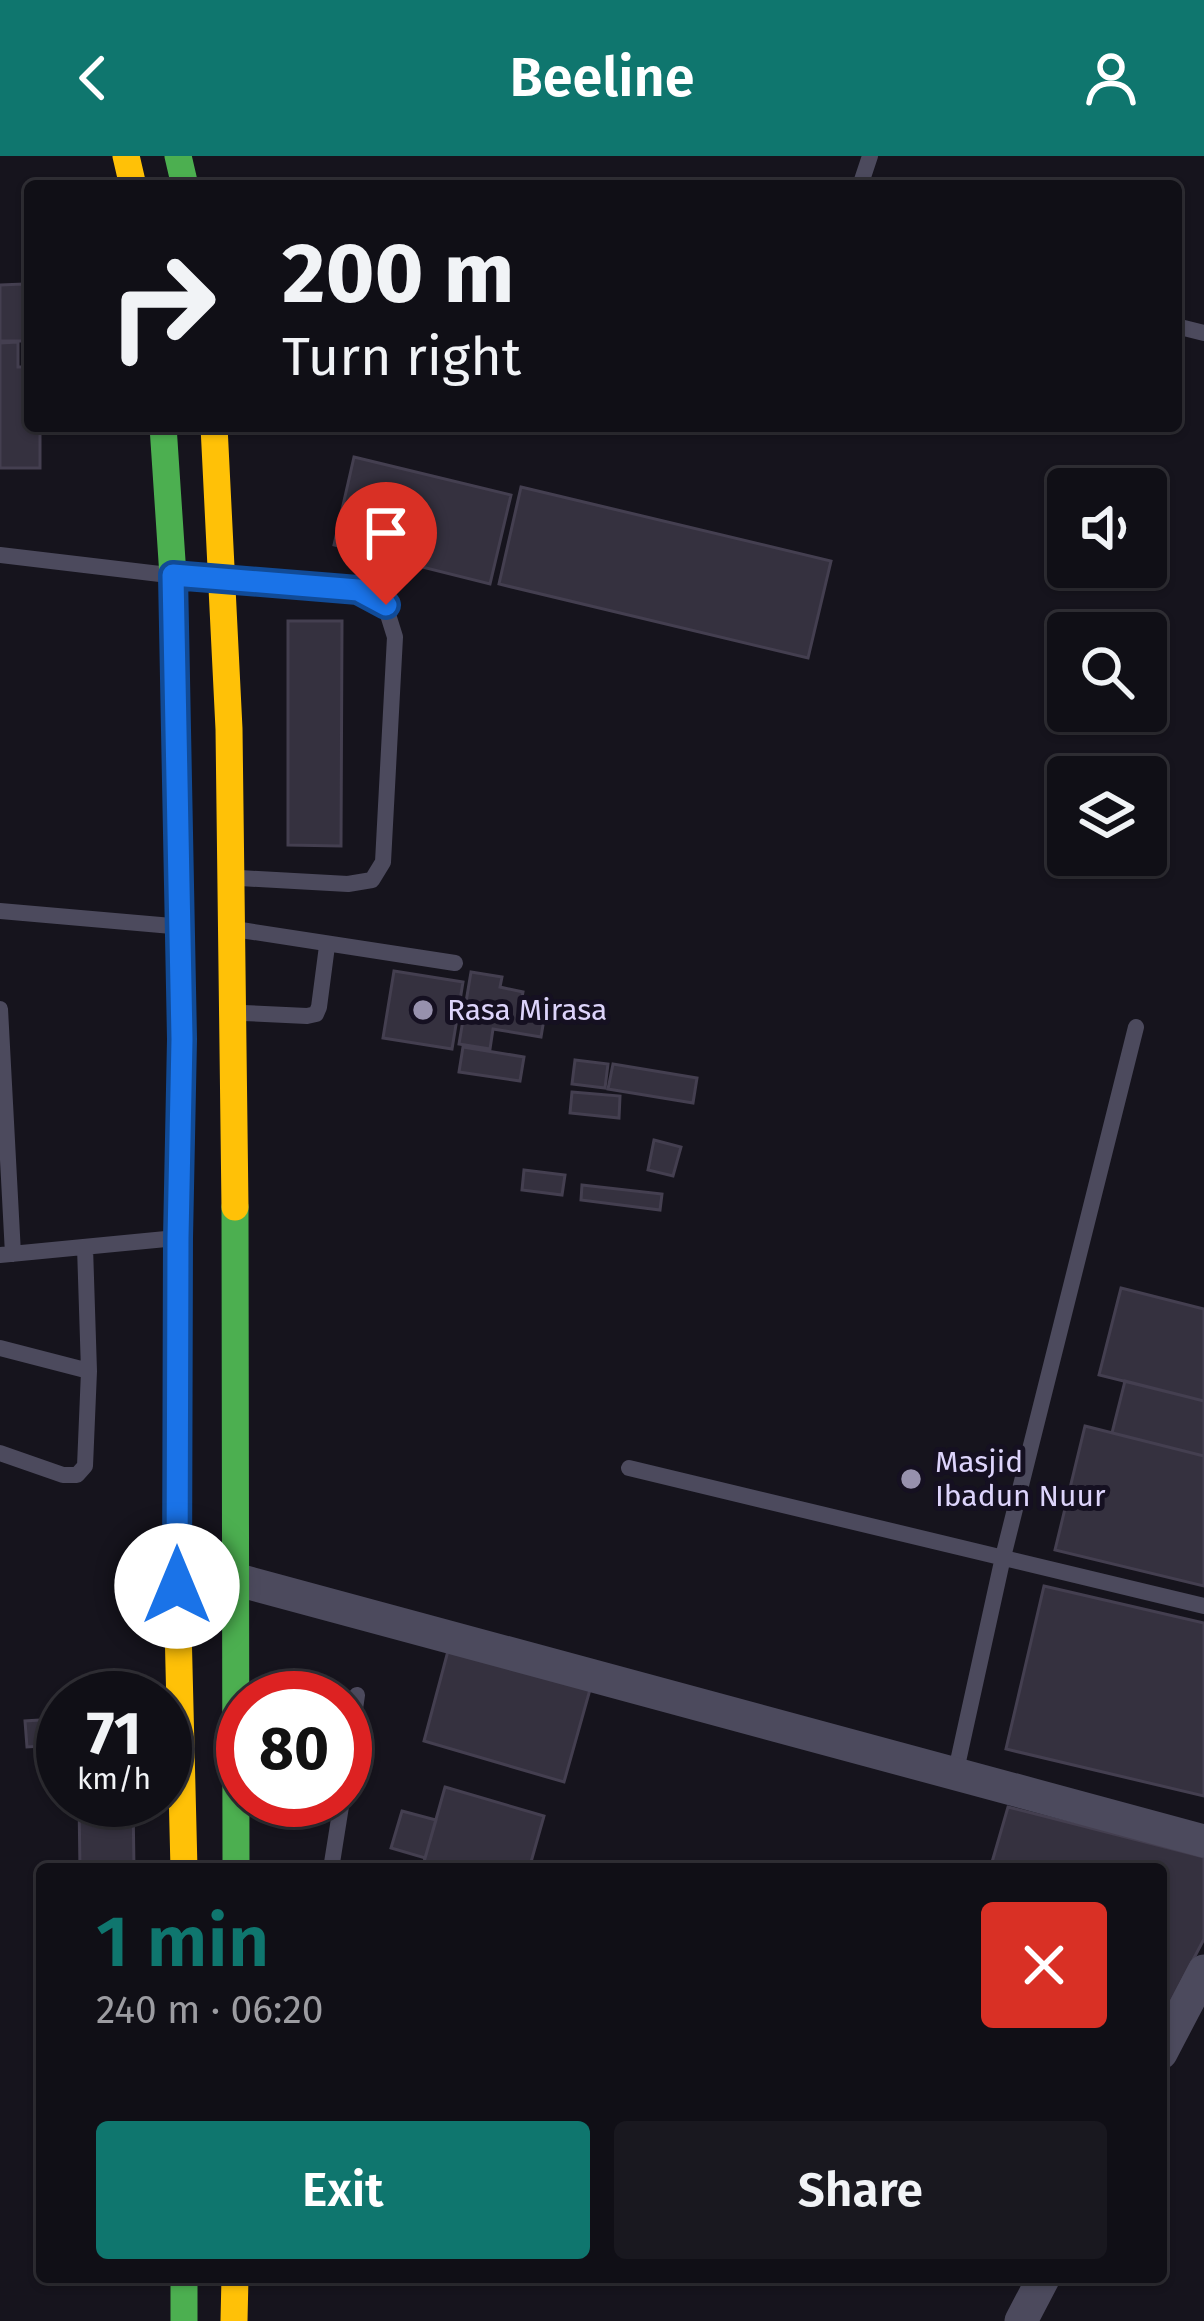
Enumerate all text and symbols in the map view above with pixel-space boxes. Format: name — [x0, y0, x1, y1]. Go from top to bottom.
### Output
icon: back — [60, 45, 126, 111]
icon: person — [1078, 45, 1144, 111]
text: Beeline — [510, 46, 694, 110]
text: 200 m — [282, 223, 515, 324]
icon: right — [84, 228, 240, 384]
text: Turn right — [282, 325, 521, 389]
map controls — [1047, 468, 1167, 876]
button: sound — [1047, 468, 1167, 588]
pin — [335, 482, 437, 605]
icon: arrive — [353, 500, 419, 566]
button: search — [1047, 612, 1167, 732]
button: layers — [1047, 756, 1167, 876]
place label: Rasa Mirasa — [447, 992, 607, 1028]
marker: Rasa Mirasa — [410, 997, 436, 1023]
place label: Masjid Ibadun Nuur — [935, 1444, 1106, 1514]
marker: Masjid Ibadun Nuur — [898, 1466, 924, 1492]
position arrow — [114, 1523, 240, 1649]
speed limit sign: 80 — [216, 1671, 372, 1827]
text: 71 — [86, 1698, 142, 1770]
text: km/h — [77, 1761, 151, 1797]
text: 1 min — [96, 1899, 269, 1985]
button: close — [981, 1902, 1107, 2028]
text: 240 m · 06:20 — [96, 1987, 324, 2033]
button: Exit — [96, 2121, 590, 2259]
button: Share — [614, 2121, 1107, 2259]

